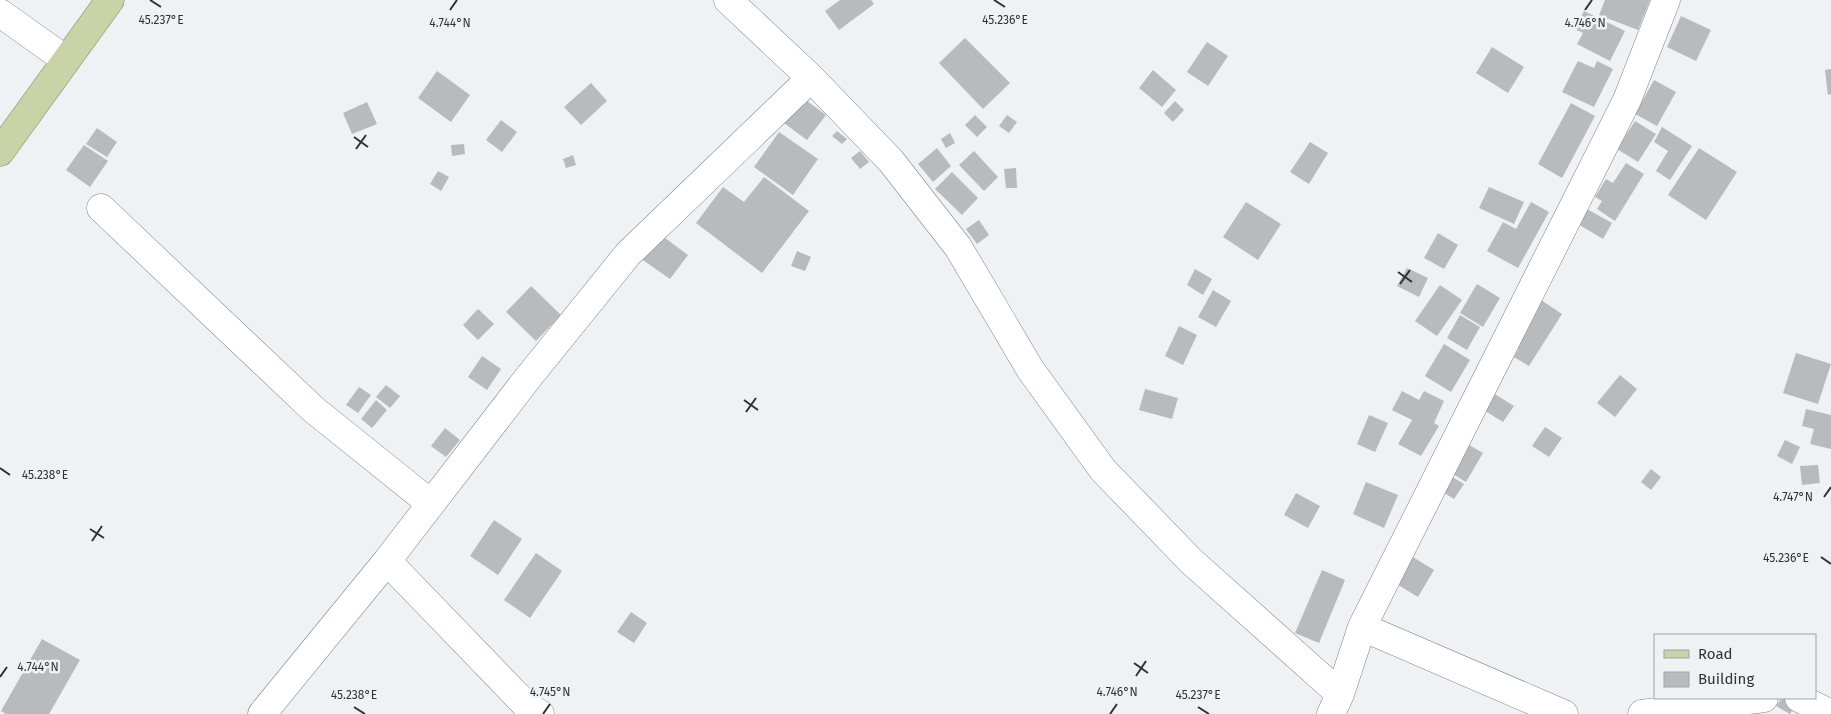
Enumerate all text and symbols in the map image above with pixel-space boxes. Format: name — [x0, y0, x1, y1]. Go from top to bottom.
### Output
text: 45.237°E — [138, 13, 184, 27]
text: 45.236°E — [982, 13, 1028, 27]
text: 4.744°N — [429, 16, 471, 30]
text: 4.746°N — [1564, 16, 1606, 30]
text: 45.238°E — [22, 468, 68, 482]
text: 4.747°N — [1773, 490, 1813, 504]
text: 45.236°E — [1763, 551, 1809, 565]
legend — [1654, 634, 1816, 699]
text: Road — [1698, 645, 1733, 663]
text: 4.744°N — [17, 660, 59, 674]
text: Building — [1698, 670, 1754, 688]
text: 4.745°N — [530, 685, 570, 699]
text: 4.746°N — [1096, 685, 1138, 699]
text: 45.238°E — [331, 688, 377, 702]
text: 45.237°E — [1175, 688, 1221, 702]

